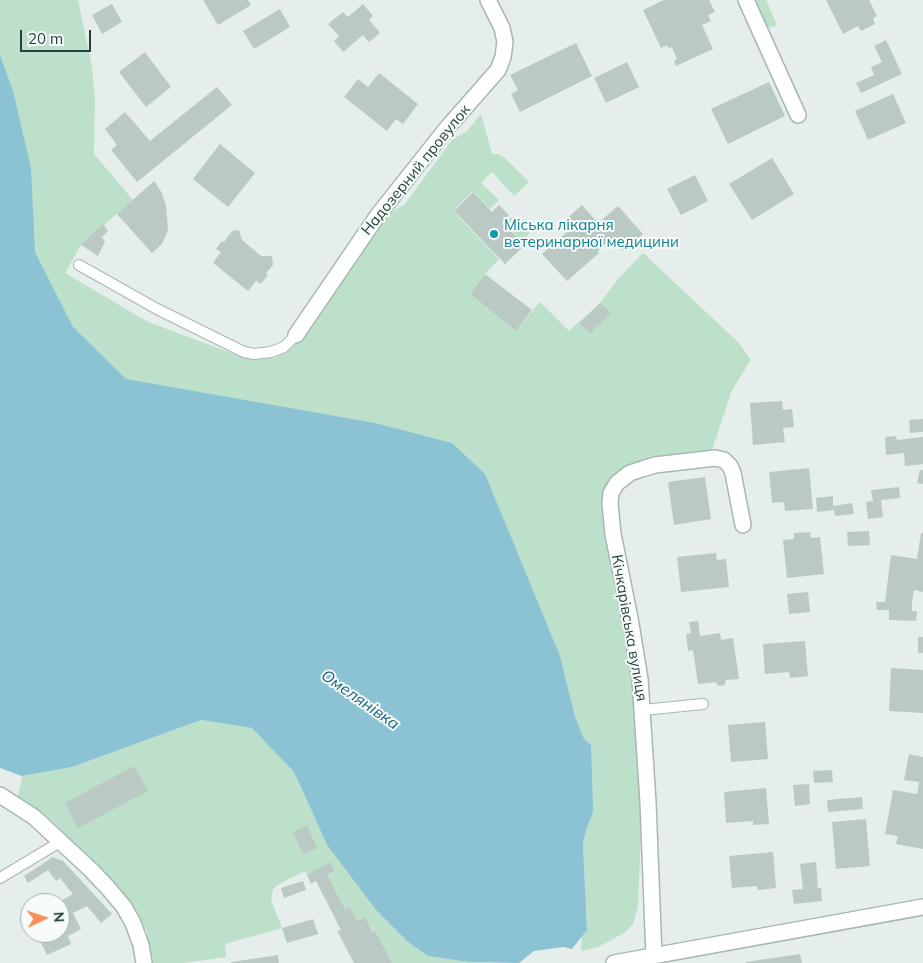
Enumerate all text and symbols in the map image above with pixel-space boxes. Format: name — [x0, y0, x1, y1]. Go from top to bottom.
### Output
scale bar — [22, 20, 94, 52]
text: 20 m — [28, 29, 63, 48]
street label: Надозерний провулок — [358, 101, 474, 239]
place label: Міська лікарня ветеринарної медицини — [504, 216, 679, 251]
marker: Міська лікарня ветеринарної медицини — [488, 228, 500, 240]
street label: Кічкарівська вулиця — [607, 553, 651, 703]
water label: Омелянівка — [317, 666, 403, 734]
north arrow — [20, 893, 70, 943]
text: N — [50, 911, 68, 923]

